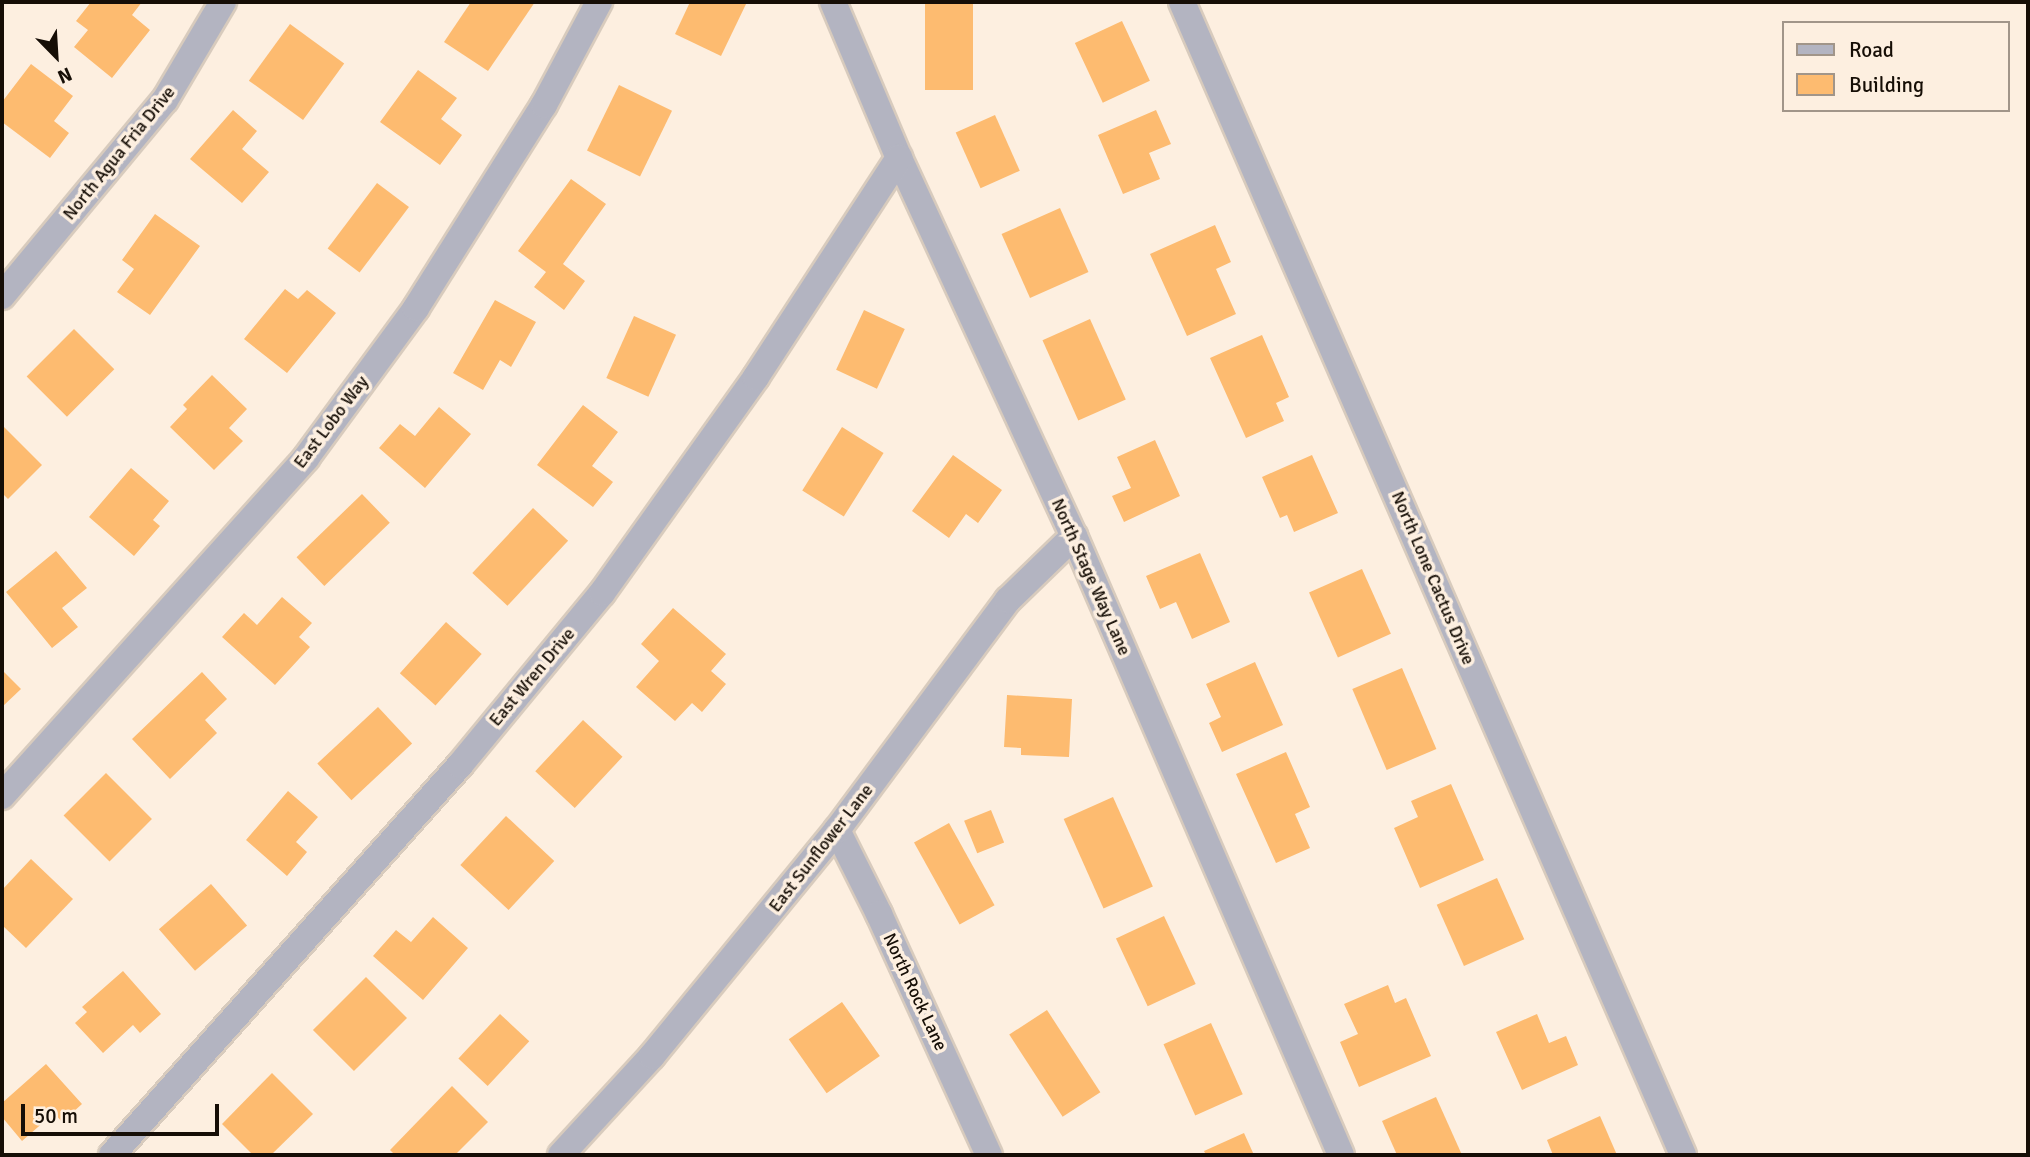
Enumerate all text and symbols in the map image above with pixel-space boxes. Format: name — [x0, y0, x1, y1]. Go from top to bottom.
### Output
north arrow — [21, 21, 91, 91]
legend — [1782, 21, 2009, 112]
text: Road — [1849, 37, 1894, 63]
text: N — [54, 62, 75, 89]
text: Building — [1849, 72, 1924, 98]
street label: North Agua Fria Drive — [58, 82, 180, 224]
street label: East Lobo Way — [289, 371, 373, 473]
street label: North Lone Cactus Drive — [1387, 488, 1479, 668]
street label: North Stage Way Lane — [1047, 495, 1135, 659]
street label: East Wren Drive — [485, 623, 579, 731]
street label: East Sunflower Lane — [764, 780, 878, 916]
street label: North Rock Lane — [878, 930, 952, 1054]
scale bar — [24, 1090, 222, 1134]
text: 50 m — [34, 1103, 78, 1129]

